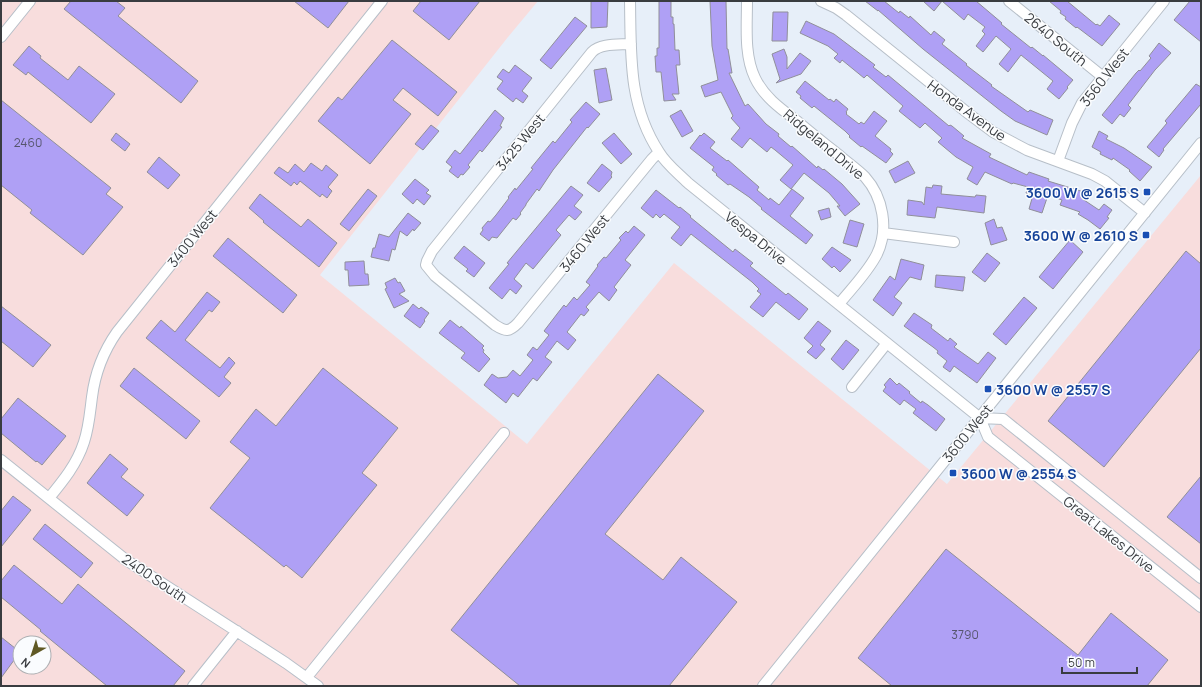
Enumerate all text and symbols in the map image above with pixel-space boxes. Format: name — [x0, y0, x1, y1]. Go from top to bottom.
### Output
street label: 2640 South — [1021, 8, 1091, 70]
street label: 3560 West — [1075, 44, 1133, 110]
street label: Honda Avenue — [924, 75, 1010, 145]
street label: Ridgeland Drive — [780, 105, 868, 183]
street label: 3425 West — [491, 109, 549, 175]
house number: 2460 — [14, 134, 42, 151]
place label: 3600 W @ 2615 S — [1026, 183, 1139, 202]
marker: 3600 W @ 2615 S — [1142, 187, 1152, 197]
street label: 3400 West — [163, 205, 221, 271]
street label: Vespa Drive — [721, 207, 791, 269]
street label: 3460 West — [555, 210, 613, 276]
place label: 3600 W @ 2610 S — [1024, 226, 1138, 245]
marker: 3600 W @ 2610 S — [1141, 230, 1151, 240]
place label: 3600 W @ 2557 S — [996, 380, 1110, 399]
marker: 3600 W @ 2557 S — [983, 384, 993, 394]
street label: 3600 West — [938, 400, 997, 466]
place label: 3600 W @ 2554 S — [961, 464, 1076, 483]
marker: 3600 W @ 2554 S — [948, 468, 958, 478]
street label: Great Lakes Drive — [1060, 491, 1158, 577]
street label: 2400 South — [119, 549, 191, 607]
house number: 3790 — [951, 626, 979, 643]
north arrow — [12, 635, 52, 675]
scale bar — [1062, 649, 1137, 675]
text: 50 m — [1068, 654, 1095, 671]
text: N — [18, 655, 33, 671]

